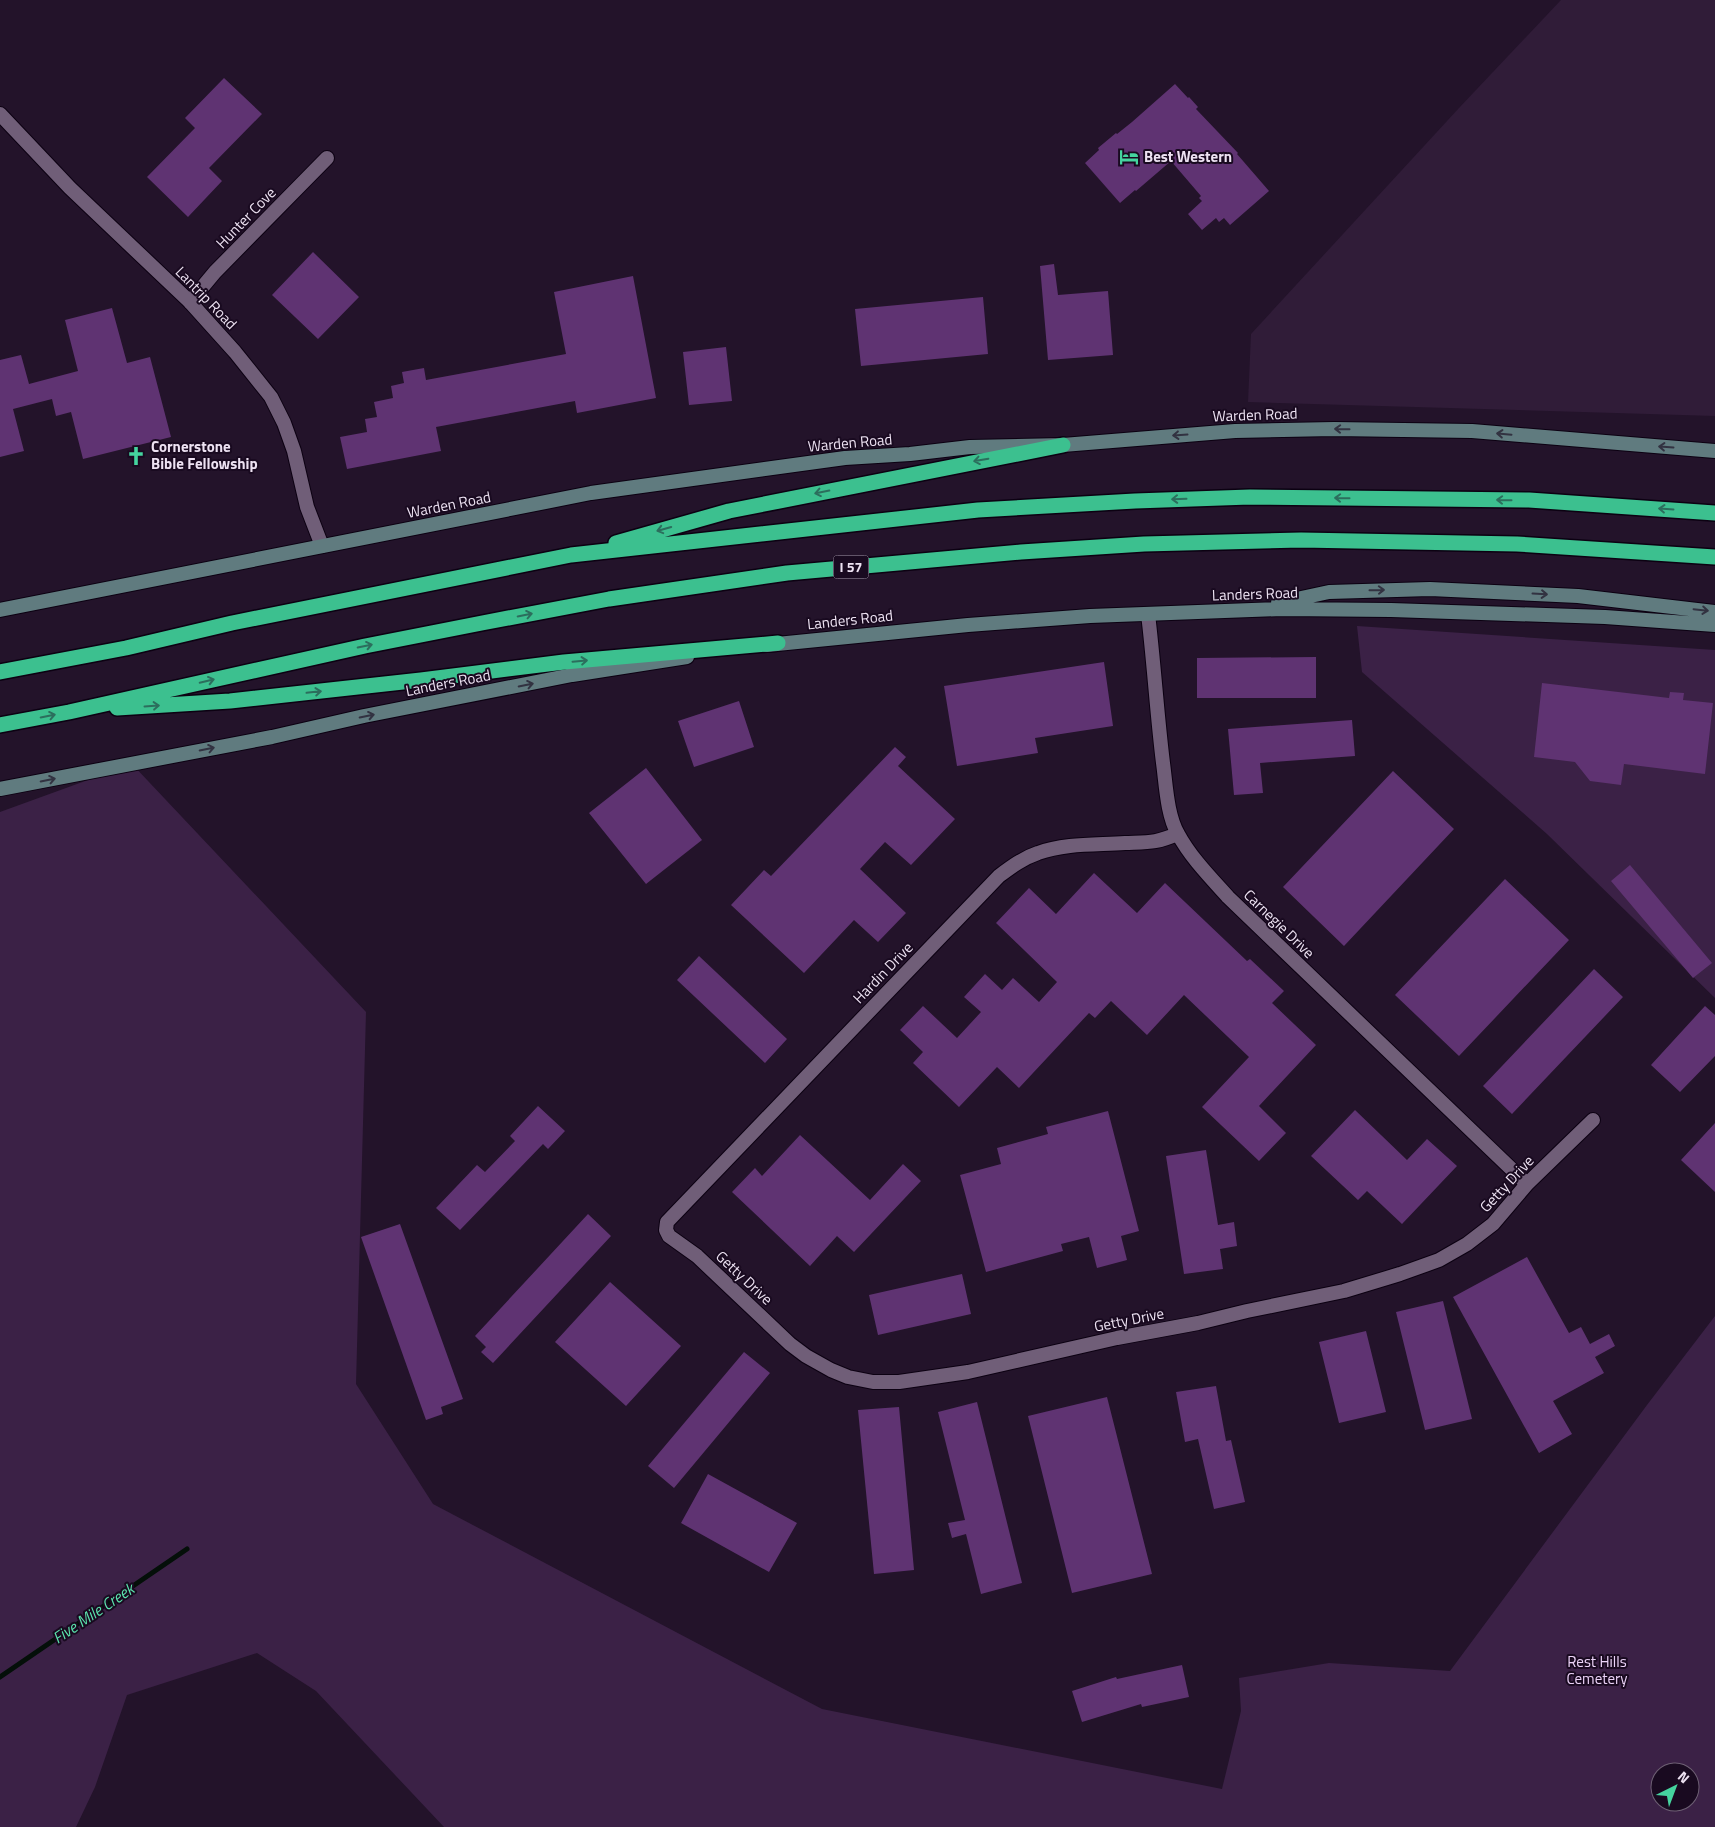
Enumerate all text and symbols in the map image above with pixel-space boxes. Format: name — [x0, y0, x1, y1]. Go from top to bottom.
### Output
place label: Best Western — [1144, 145, 1232, 168]
hotel icon: Best Western — [1118, 146, 1140, 168]
street label: Hunter Cove — [210, 182, 281, 254]
street label: Lantrip Road — [170, 261, 242, 334]
street label: Warden Road — [1212, 402, 1298, 427]
one-way arrow — [1334, 425, 1350, 434]
street label: Warden Road — [807, 427, 893, 458]
one-way arrow — [1497, 429, 1513, 439]
one-way arrow — [1172, 430, 1188, 439]
place label: Cornerstone Bible Fellowship — [151, 435, 258, 475]
one-way arrow — [1659, 443, 1675, 452]
church icon: Cornerstone Bible Fellowship — [125, 445, 147, 467]
one-way arrow — [973, 456, 989, 466]
street label: Warden Road — [405, 485, 493, 524]
one-way arrow — [814, 488, 830, 498]
one-way arrow — [1334, 493, 1350, 503]
one-way arrow — [1172, 494, 1188, 504]
one-way arrow — [1496, 495, 1512, 505]
one-way arrow — [1659, 504, 1675, 513]
one-way arrow — [656, 525, 672, 535]
road number: I 57 — [834, 556, 868, 578]
street label: Landers Road — [1211, 581, 1298, 606]
one-way arrow — [1369, 586, 1385, 595]
one-way arrow — [1531, 590, 1547, 599]
street label: Landers Road — [806, 604, 894, 635]
one-way arrow — [1693, 605, 1709, 615]
one-way arrow — [516, 609, 532, 619]
one-way arrow — [357, 641, 373, 650]
one-way arrow — [571, 656, 587, 666]
street label: Landers Road — [403, 663, 492, 702]
one-way arrow — [198, 676, 214, 685]
one-way arrow — [518, 679, 534, 689]
one-way arrow — [306, 687, 322, 697]
one-way arrow — [144, 701, 160, 711]
one-way arrow — [39, 710, 55, 720]
one-way arrow — [358, 711, 374, 720]
one-way arrow — [199, 744, 215, 753]
one-way arrow — [39, 774, 55, 784]
street label: Carnegie Drive — [1239, 884, 1320, 964]
street label: Hardin Drive — [847, 937, 918, 1009]
street label: Getty Drive — [1474, 1150, 1539, 1217]
street label: Getty Drive — [711, 1245, 778, 1310]
street label: Getty Drive — [1092, 1301, 1166, 1338]
water label: Five Mile Creek — [47, 1576, 140, 1649]
park label: Rest Hills Cemetery — [1567, 1650, 1627, 1690]
north arrow — [1650, 1762, 1700, 1812]
text: N — [1673, 1766, 1695, 1788]

